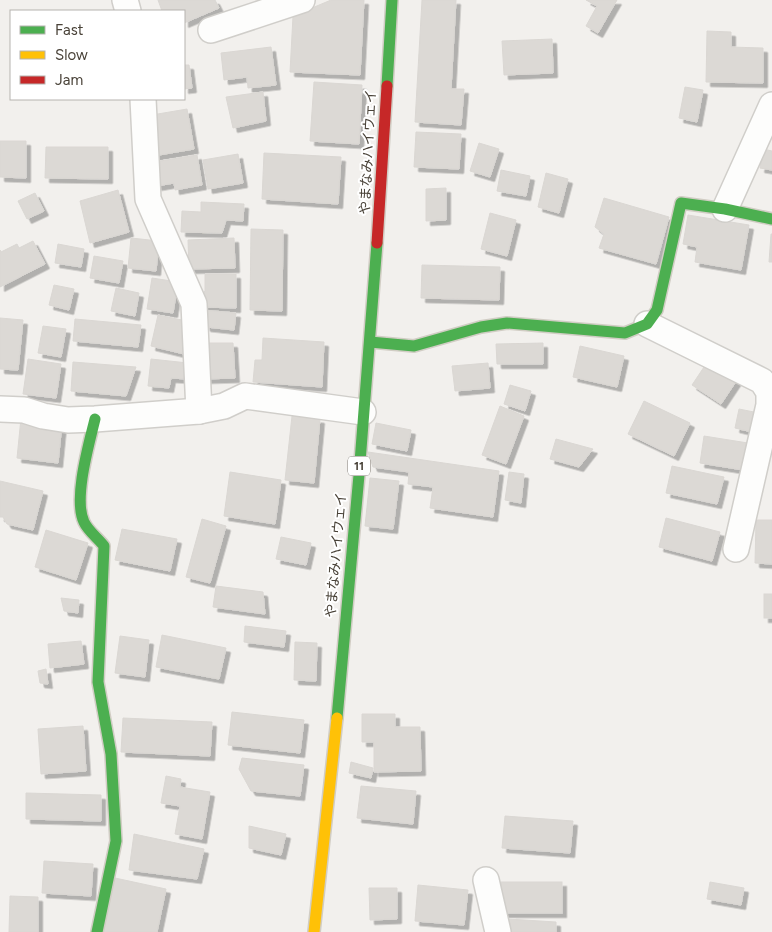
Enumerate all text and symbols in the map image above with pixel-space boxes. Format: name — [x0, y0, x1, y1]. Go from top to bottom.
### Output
legend — [10, 10, 185, 100]
text: Fast — [55, 21, 84, 39]
text: Slow — [55, 46, 88, 64]
text: Jam — [55, 71, 83, 89]
street label: やまなみハイウェイ — [356, 89, 380, 215]
road number: 11 — [348, 456, 370, 476]
street label: やまなみハイウェイ — [322, 492, 350, 618]

